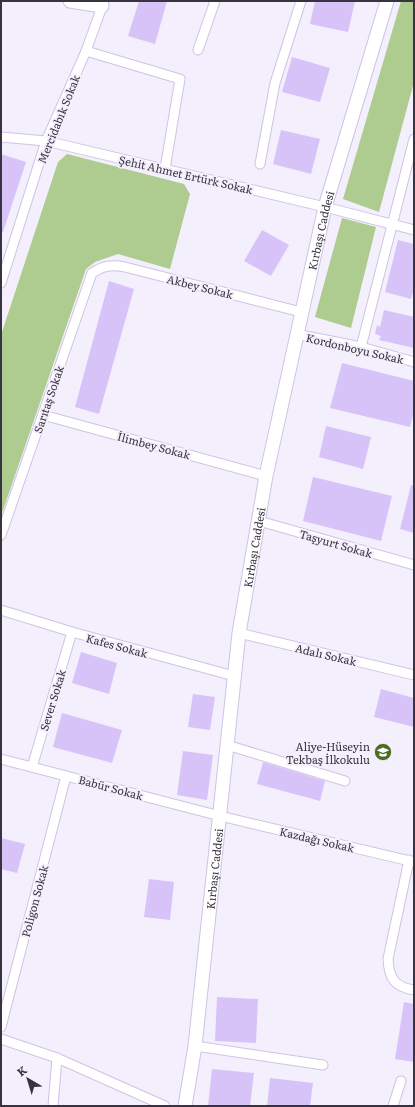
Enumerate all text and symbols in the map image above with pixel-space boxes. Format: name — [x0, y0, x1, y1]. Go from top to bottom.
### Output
street label: Mercidabık Sokak — [33, 72, 83, 166]
street label: Şehit Ahmet Ertürk Sokak — [117, 151, 255, 197]
street label: Kırbaşı Caddesi — [303, 188, 338, 272]
street label: Akbey Sokak — [165, 270, 235, 302]
street label: Kordonboyu Sokak — [304, 329, 406, 367]
street label: Sarıtaş Sokak — [29, 363, 67, 435]
street label: İlimbey Sokak — [116, 428, 193, 463]
street label: Kırbaşı Caddesi — [239, 506, 269, 589]
street label: Taşyurt Sokak — [298, 525, 375, 561]
street label: Kafes Sokak — [84, 629, 150, 661]
street label: Adalı Sokak — [294, 639, 358, 669]
street label: Sever Sokak — [35, 667, 69, 733]
place label: Aliye-Hüseyin Tekbaş İlkokulu — [286, 738, 370, 767]
school or university icon: Aliye-Hüseyin Tekbaş İlkokulu — [373, 742, 393, 762]
street label: Babür Sokak — [77, 771, 145, 803]
street label: Kazdağı Sokak — [278, 823, 356, 855]
street label: Kırbaşı Caddesi — [202, 827, 226, 910]
street label: Poligon Sokak — [17, 863, 51, 939]
north arrow — [8, 1059, 48, 1099]
text: K — [13, 1061, 30, 1079]

